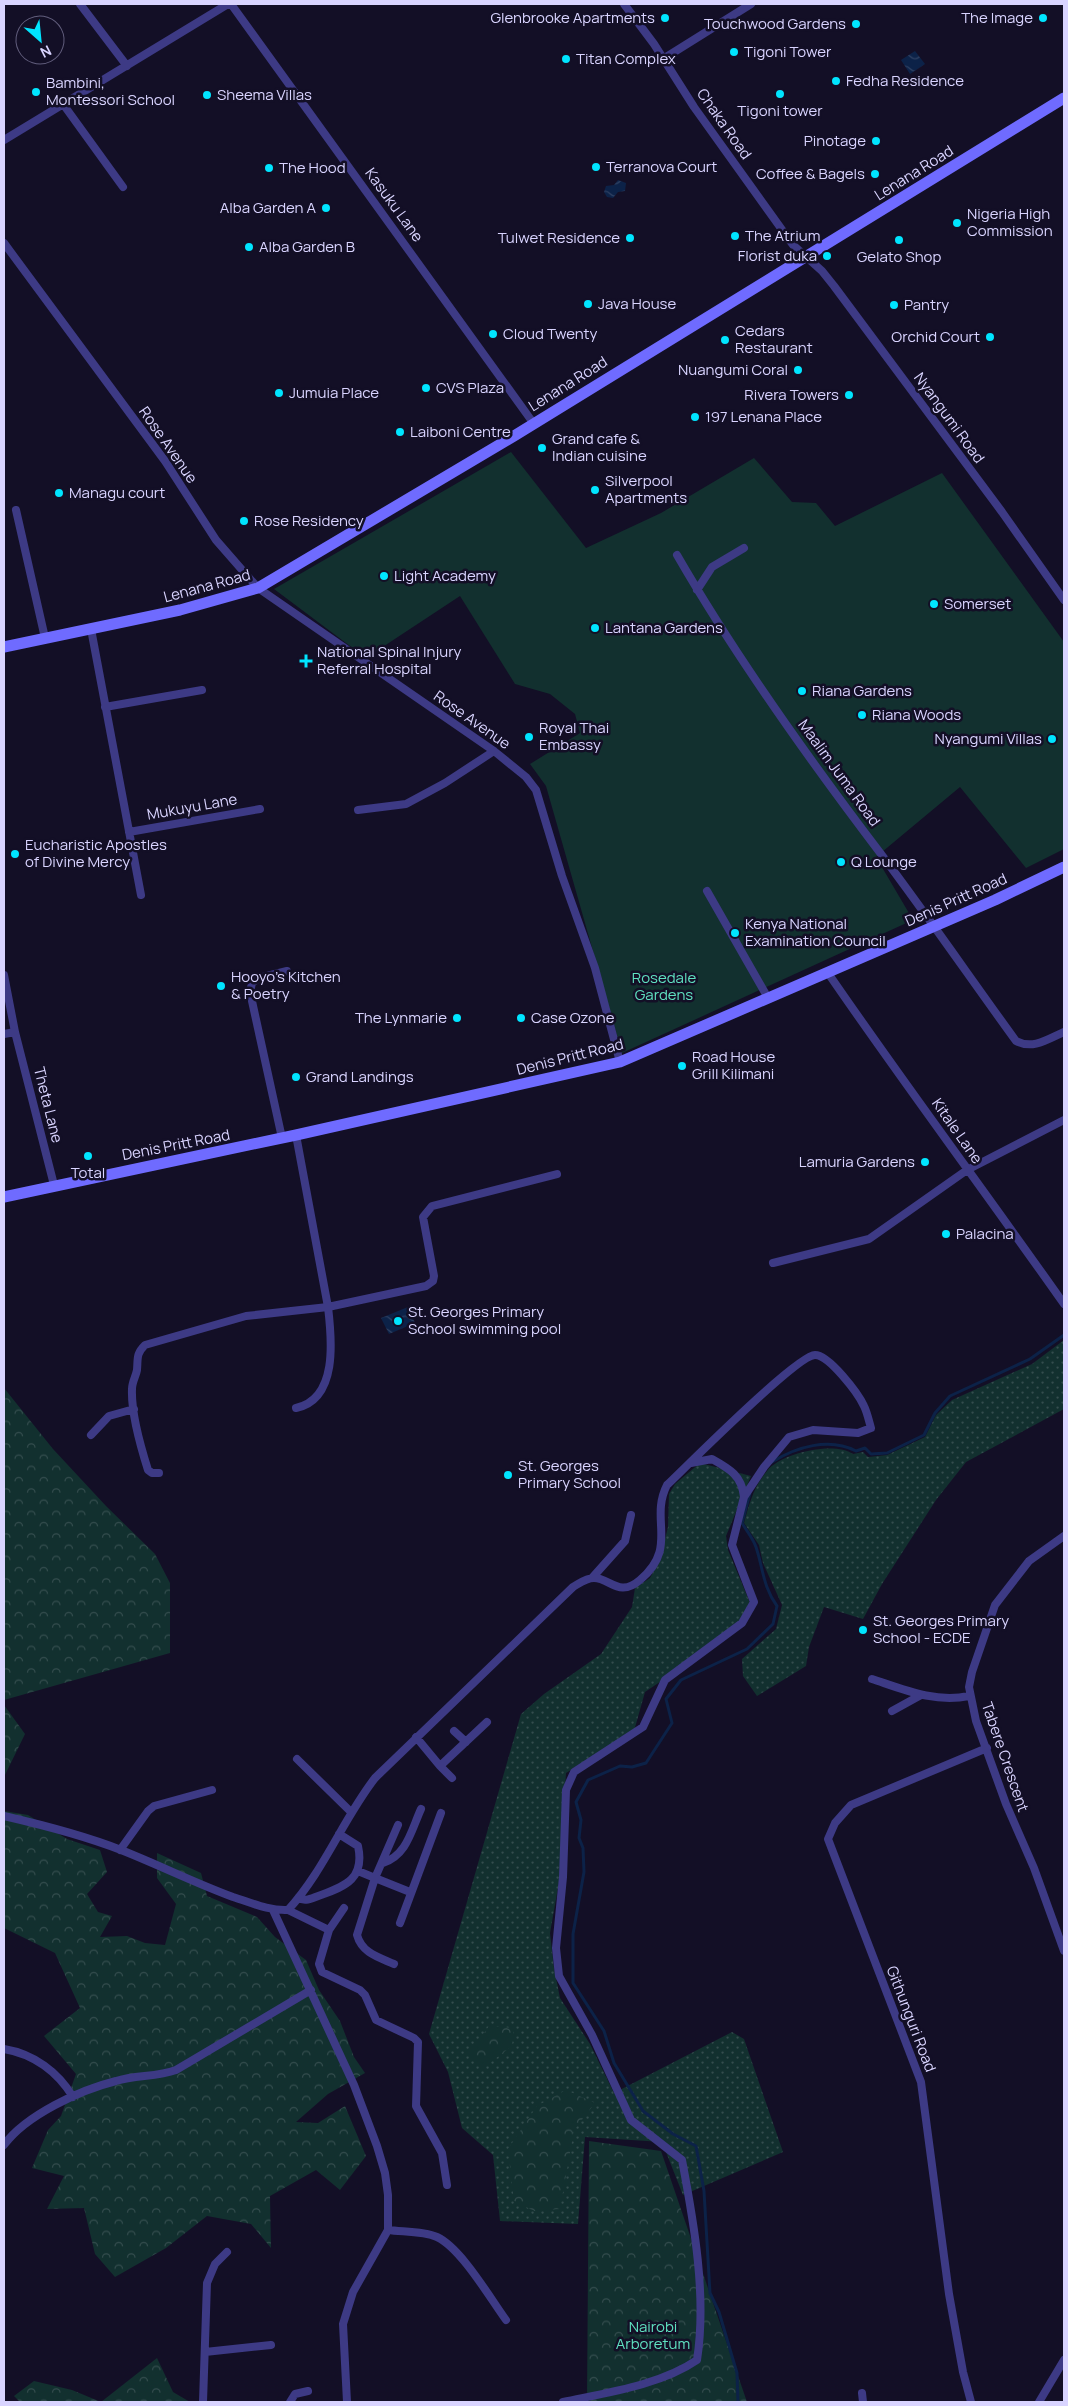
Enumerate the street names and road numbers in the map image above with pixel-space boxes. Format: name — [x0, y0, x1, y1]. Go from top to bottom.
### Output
street label: Chaka Road — [692, 84, 757, 163]
street label: Lenana Road — [870, 140, 957, 205]
street label: Kasuku Lane — [360, 163, 429, 246]
street label: Lenana Road — [524, 351, 611, 416]
street label: Nyangumi Road — [909, 368, 990, 467]
street label: Rose Avenue — [134, 402, 203, 487]
street label: Lenana Road — [161, 564, 253, 607]
street label: Rose Avenue — [430, 685, 515, 754]
street label: Maalim Juma Road — [793, 715, 885, 830]
street label: Mukuyu Lane — [145, 788, 239, 825]
street label: Denis Pritt Road — [901, 868, 1010, 931]
street label: Denis Pritt Road — [514, 1033, 626, 1080]
street label: Theta Lane — [29, 1065, 68, 1145]
street label: Kitale Lane — [927, 1094, 988, 1168]
street label: Denis Pritt Road — [120, 1124, 232, 1165]
street label: Tabere Crescent — [977, 1699, 1034, 1815]
street label: Githunguri Road — [882, 1963, 941, 2075]

